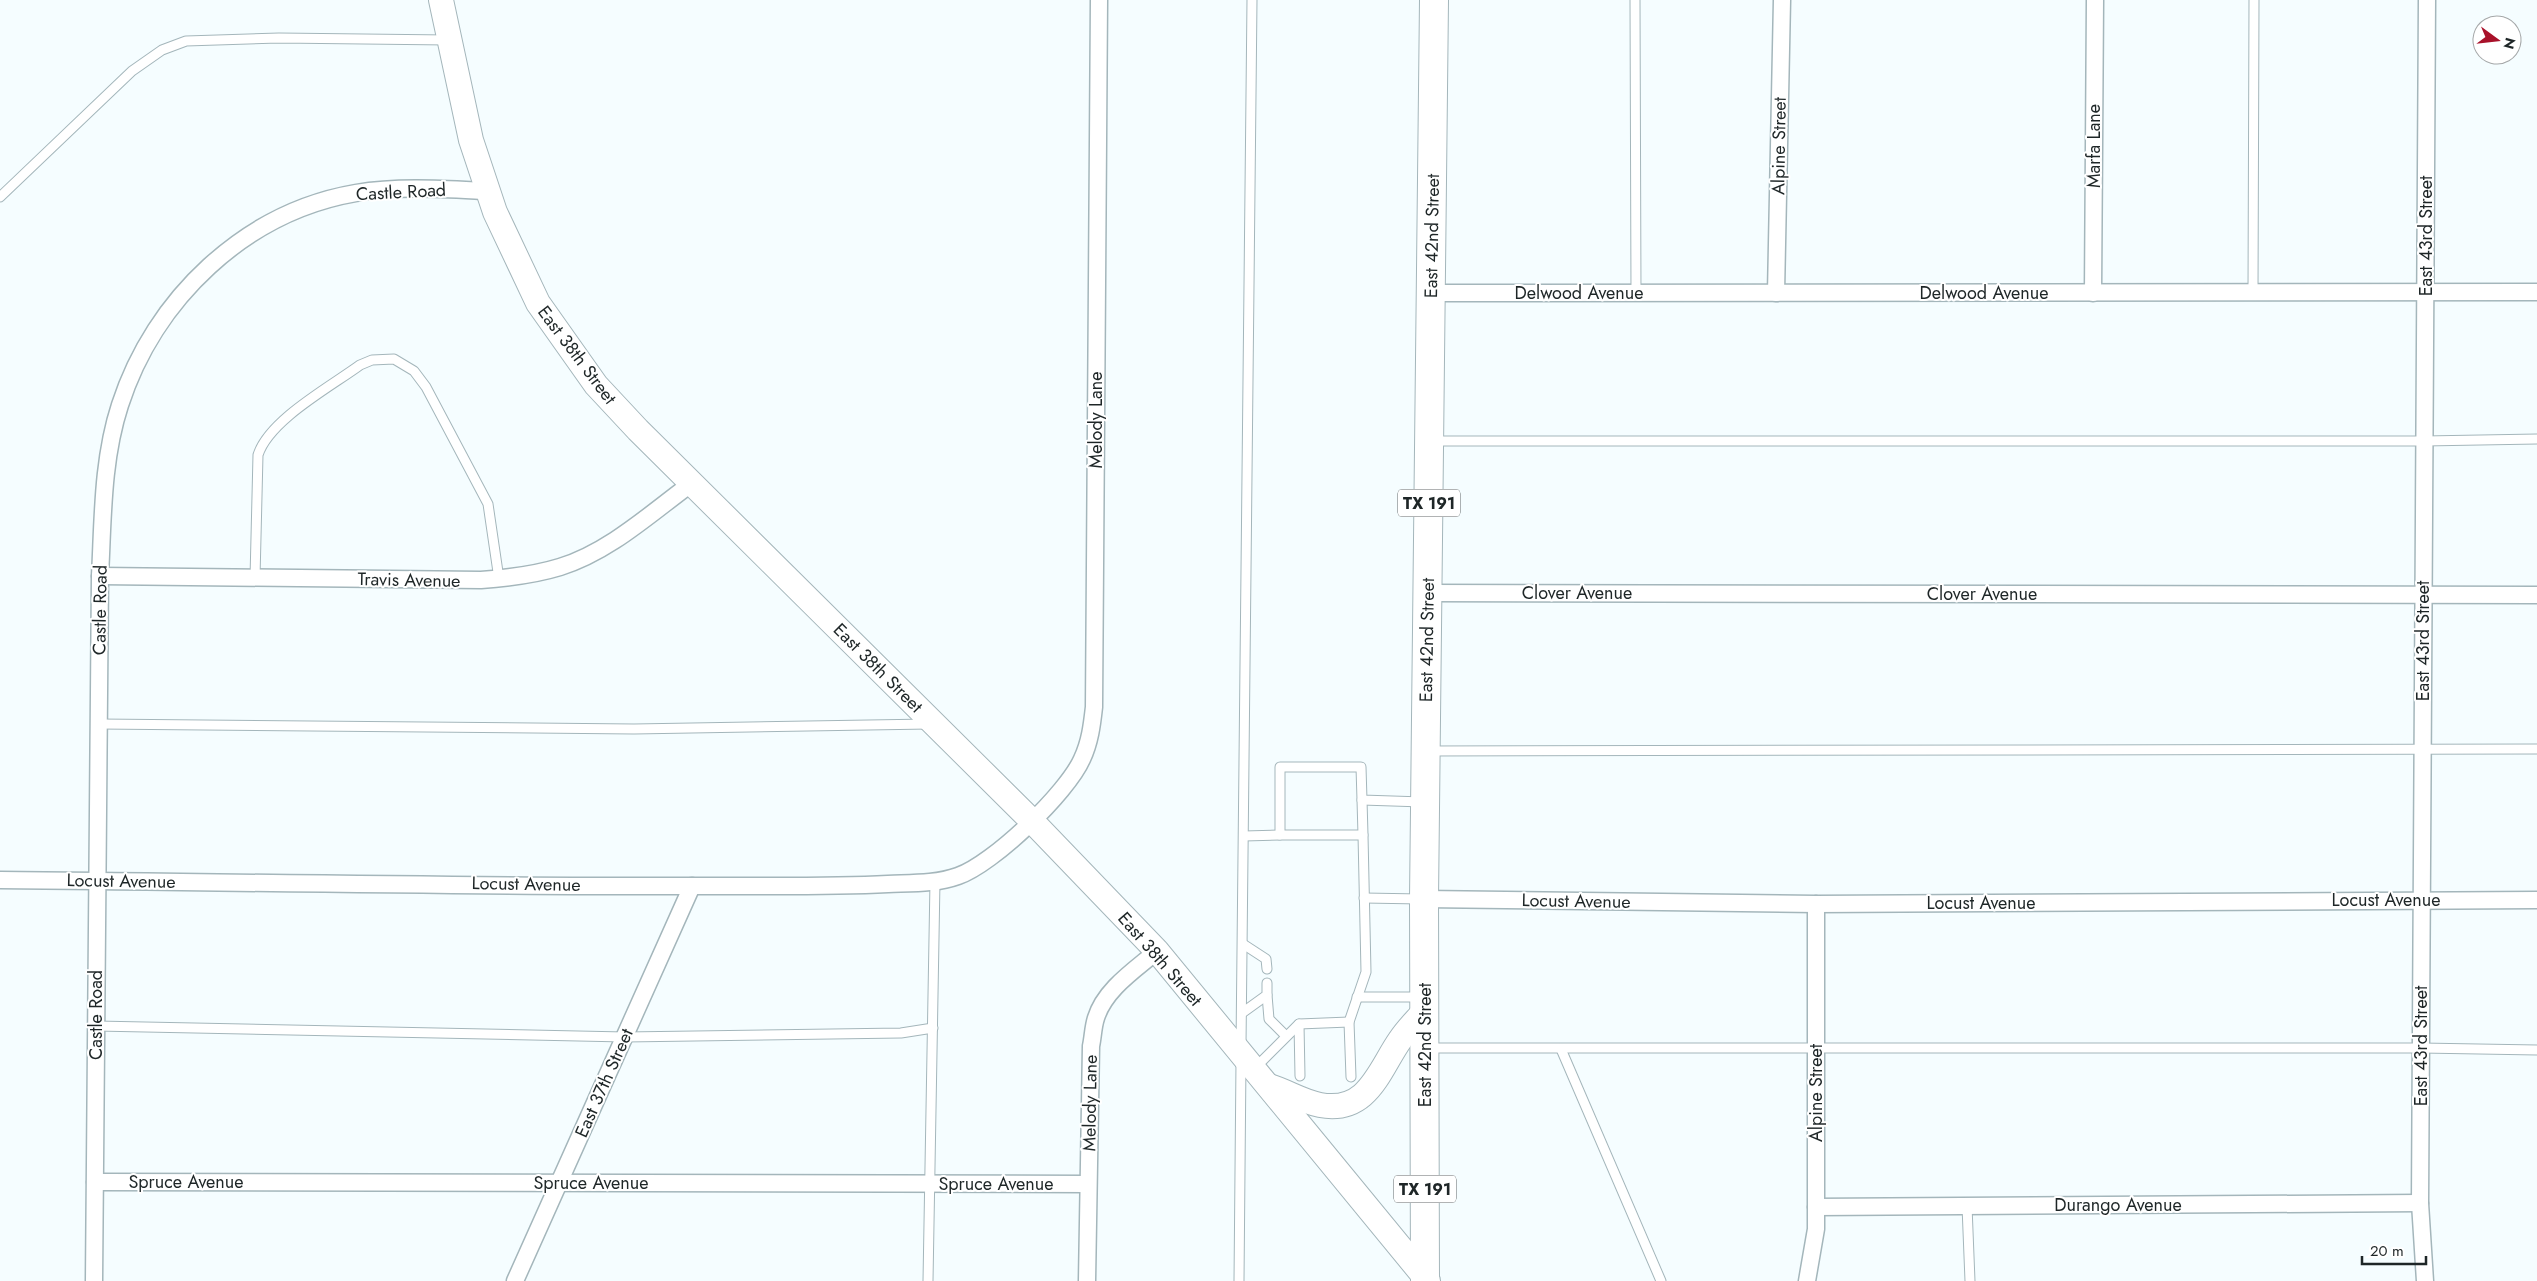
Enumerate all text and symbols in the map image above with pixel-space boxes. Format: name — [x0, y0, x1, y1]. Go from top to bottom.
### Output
north arrow — [2472, 15, 2522, 65]
text: N — [2498, 35, 2521, 51]
street label: Alpine Street — [1765, 96, 1793, 195]
street label: Marfa Lane — [2081, 104, 2107, 188]
street label: East 42nd Street — [1418, 173, 1446, 298]
street label: East 43rd Street — [2413, 175, 2439, 296]
street label: Castle Road — [355, 177, 447, 207]
street label: Delwood Avenue — [1514, 280, 1644, 306]
street label: Delwood Avenue — [1919, 280, 2049, 306]
street label: East 38th Street — [531, 300, 623, 410]
street label: Melody Lane — [1083, 372, 1109, 468]
road number: TX 191 — [1398, 489, 1460, 516]
street label: Castle Road — [86, 565, 114, 655]
street label: Travis Avenue — [357, 566, 461, 594]
street label: East 42nd Street — [1413, 577, 1441, 702]
street label: Clover Avenue — [1522, 580, 1632, 606]
street label: East 43rd Street — [2410, 580, 2436, 701]
street label: Clover Avenue — [1927, 581, 2037, 607]
street label: East 38th Street — [827, 617, 929, 719]
street label: Locust Avenue — [66, 867, 176, 895]
street label: Locust Avenue — [471, 870, 581, 898]
street label: Locust Avenue — [1521, 887, 1631, 915]
street label: Locust Avenue — [2331, 887, 2441, 913]
street label: Locust Avenue — [1926, 890, 2036, 916]
street label: East 38th Street — [1112, 906, 1209, 1012]
street label: Castle Road — [83, 970, 109, 1060]
street label: East 42nd Street — [1412, 982, 1438, 1107]
street label: East 43rd Street — [2408, 985, 2434, 1106]
street label: East 37th Street — [568, 1024, 640, 1142]
street label: Alpine Street — [1803, 1043, 1829, 1142]
street label: Melody Lane — [1076, 1054, 1104, 1152]
street label: Spruce Avenue — [128, 1169, 244, 1195]
street label: Spruce Avenue — [533, 1170, 649, 1196]
street label: Spruce Avenue — [938, 1171, 1054, 1197]
road number: TX 191 — [1394, 1176, 1456, 1202]
street label: Durango Avenue — [2054, 1192, 2182, 1218]
scale bar — [2362, 1234, 2426, 1266]
text: 20 m — [2370, 1240, 2404, 1262]

